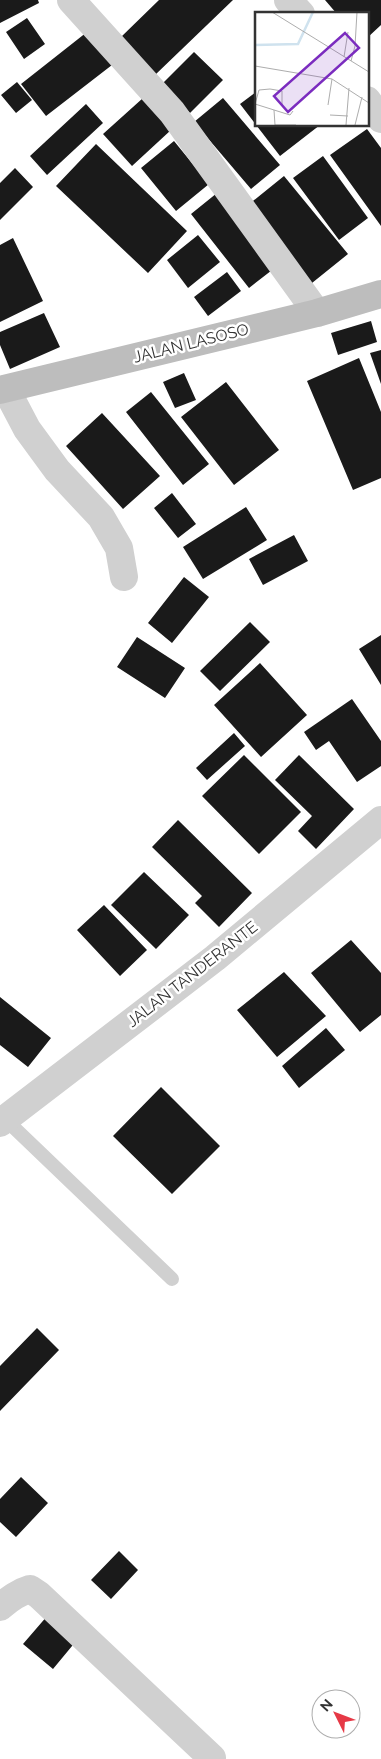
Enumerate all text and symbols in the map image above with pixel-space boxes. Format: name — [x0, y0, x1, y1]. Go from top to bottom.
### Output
inset map — [255, 12, 368, 126]
street label: JALAN LASOSO — [131, 319, 251, 367]
street label: JALAN TANDERANTE — [123, 917, 261, 1031]
north arrow — [311, 1689, 361, 1739]
text: N — [317, 1696, 336, 1715]

